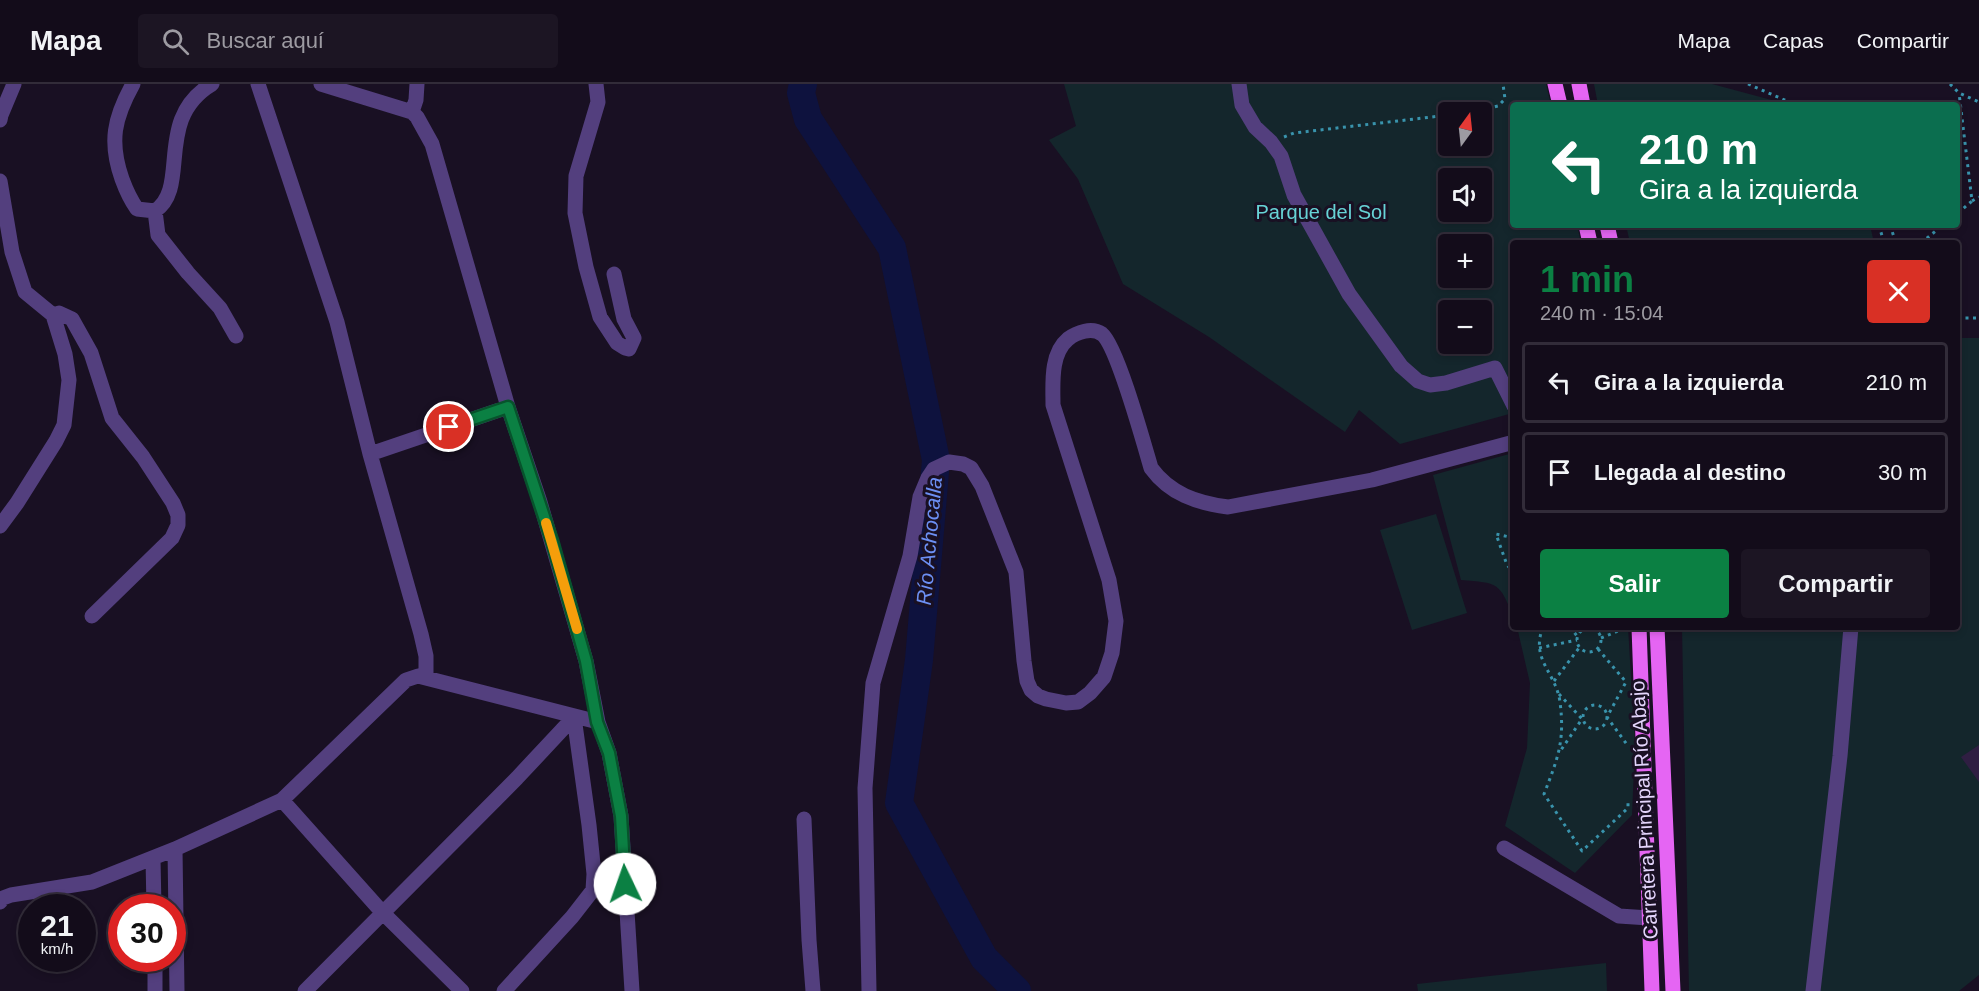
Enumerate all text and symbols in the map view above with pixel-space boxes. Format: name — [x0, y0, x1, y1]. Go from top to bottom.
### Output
search box — [138, 14, 558, 68]
text: Mapa — [30, 25, 102, 56]
icon: search — [159, 25, 192, 58]
text: Buscar aquí — [207, 28, 324, 53]
text: Mapa — [1678, 29, 1730, 52]
text: Capas — [1763, 29, 1824, 52]
text: Compartir — [1857, 29, 1949, 52]
north arrow — [1438, 102, 1492, 156]
map controls — [1438, 102, 1492, 354]
icon: left — [1540, 126, 1618, 204]
text: 210 m — [1639, 126, 1758, 173]
button: sound — [1438, 168, 1492, 222]
text: Gira a la izquierda — [1639, 175, 1858, 205]
park label: Parque del Sol — [1255, 201, 1387, 223]
button: + — [1438, 234, 1492, 288]
text: 1 min — [1540, 259, 1634, 300]
button: close — [1867, 260, 1930, 323]
button: − — [1438, 300, 1492, 354]
text: 240 m · 15:04 — [1540, 302, 1663, 324]
icon: left — [1543, 366, 1576, 399]
text: Gira a la izquierda — [1594, 370, 1784, 395]
text: 210 m — [1866, 370, 1927, 395]
pin — [423, 401, 474, 452]
icon: arrive — [432, 410, 465, 443]
icon: arrive — [1543, 456, 1576, 489]
text: Llegada al destino — [1594, 460, 1786, 485]
text: 30 m — [1878, 460, 1927, 485]
water label: Río Achocalla — [912, 476, 946, 606]
button: Salir — [1540, 549, 1729, 618]
button: Compartir — [1741, 549, 1930, 618]
street label: Carretera Principal Río Abajo — [1626, 680, 1662, 940]
position arrow — [593, 852, 657, 916]
speed limit sign: 30 — [108, 894, 186, 972]
text: 21 — [40, 909, 74, 942]
text: km/h — [41, 940, 73, 957]

